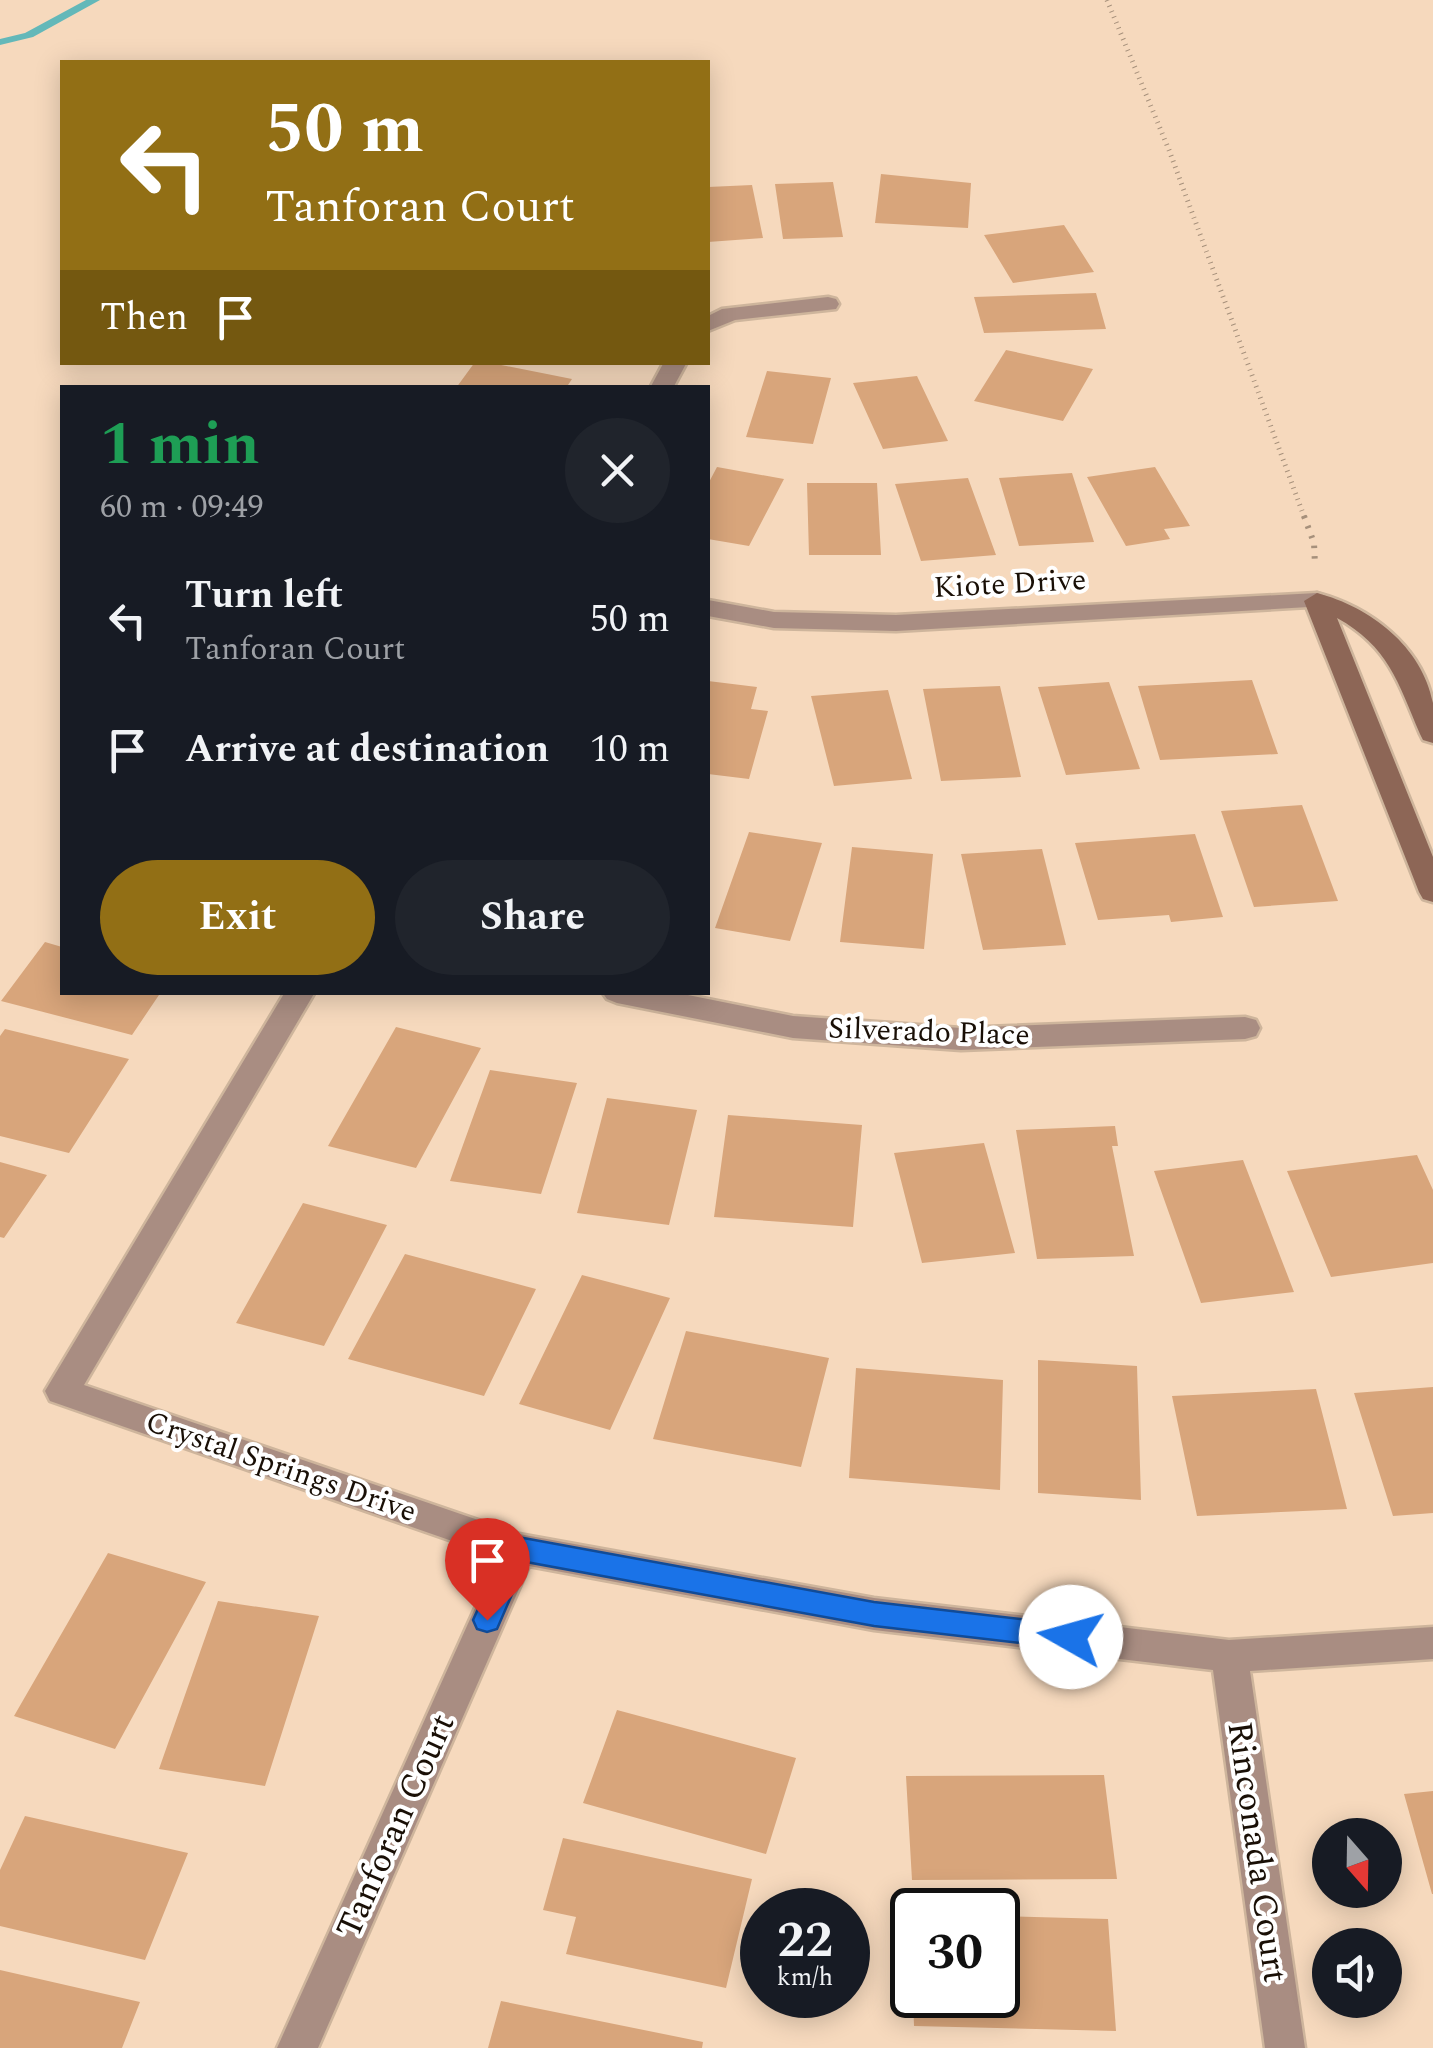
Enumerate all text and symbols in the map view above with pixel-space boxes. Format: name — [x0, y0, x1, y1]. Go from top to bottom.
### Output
text: 50 m — [265, 77, 424, 183]
icon: left — [100, 100, 230, 230]
text: Tanforan Court — [265, 173, 575, 242]
text: Then — [100, 289, 188, 347]
icon: arrive — [208, 290, 263, 345]
text: 1 min — [100, 399, 260, 491]
button: close — [565, 418, 670, 523]
text: 60 m · 09:49 — [100, 483, 264, 532]
street label: Kiote Drive — [932, 557, 1088, 611]
text: Turn left — [185, 567, 343, 625]
text: 50 m — [590, 591, 670, 649]
icon: left — [100, 593, 155, 648]
text: Tanforan Court — [185, 625, 405, 674]
text: Arrive at destination — [185, 721, 549, 779]
text: 10 m — [590, 721, 670, 779]
icon: arrive — [100, 723, 155, 778]
button: Exit — [100, 860, 375, 975]
button: Share — [395, 860, 670, 975]
street label: Silverado Place — [827, 1005, 1031, 1059]
street label: Crystal Springs Drive — [139, 1399, 423, 1535]
pin — [445, 1518, 530, 1621]
icon: arrive — [460, 1533, 515, 1588]
position arrow — [1019, 1585, 1123, 1689]
street label: Tanforan Court — [323, 1705, 469, 1947]
street label: Rinconada Court — [1212, 1718, 1302, 1986]
north arrow — [1312, 1818, 1402, 1908]
map controls — [1312, 1818, 1402, 2018]
speed limit sign: 30 — [890, 1888, 1020, 2018]
text: 22 — [777, 1903, 833, 1979]
button: sound — [1312, 1928, 1402, 2018]
text: km/h — [777, 1959, 833, 1997]

